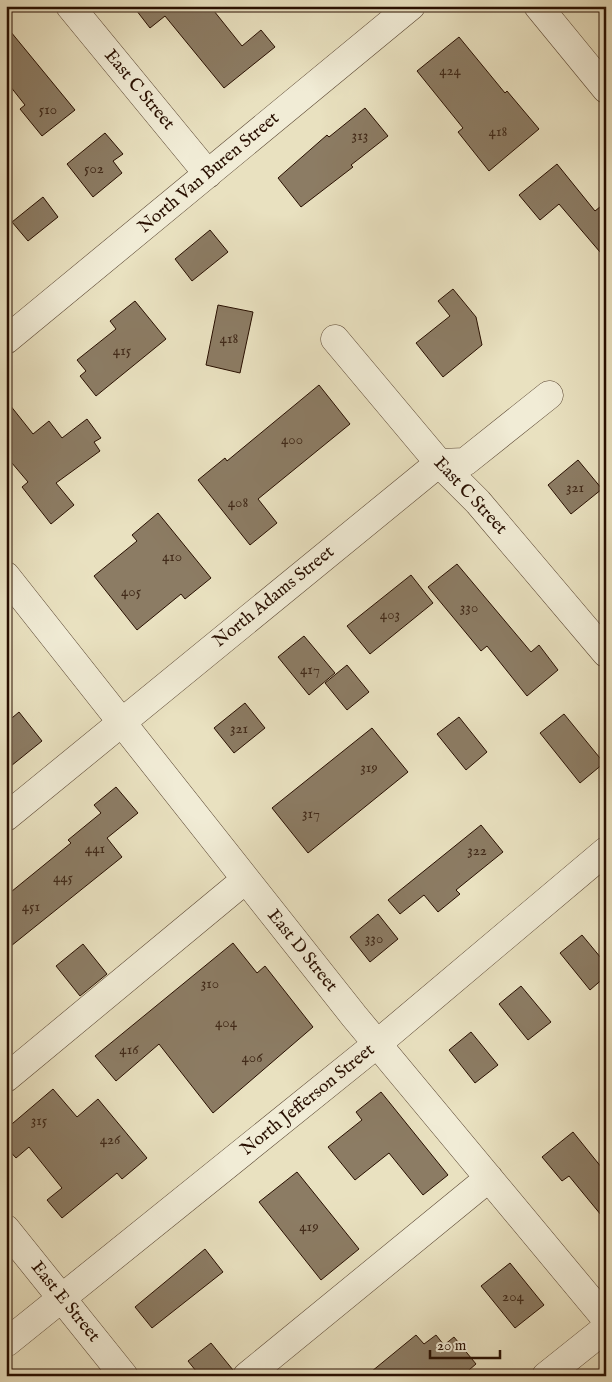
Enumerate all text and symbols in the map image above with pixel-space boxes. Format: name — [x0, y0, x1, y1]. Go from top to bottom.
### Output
street label: East C Street — [99, 45, 179, 135]
house number: 424 — [439, 61, 462, 80]
house number: 510 — [39, 100, 57, 119]
street label: North Van Buren Street — [134, 107, 284, 239]
house number: 418 — [489, 122, 508, 141]
house number: 313 — [352, 126, 368, 145]
house number: 502 — [84, 159, 104, 178]
house number: 418 — [220, 329, 239, 348]
house number: 415 — [113, 341, 132, 360]
house number: 400 — [281, 430, 303, 449]
street label: East C Street — [428, 452, 512, 540]
house number: 321 — [566, 478, 584, 497]
house number: 408 — [228, 493, 248, 512]
street label: North Adams Street — [209, 541, 339, 653]
house number: 410 — [162, 547, 182, 566]
house number: 405 — [121, 582, 142, 601]
house number: 330 — [460, 598, 478, 617]
house number: 403 — [380, 605, 400, 624]
house number: 417 — [300, 660, 320, 679]
house number: 321 — [230, 719, 248, 738]
house number: 319 — [360, 758, 378, 777]
house number: 317 — [302, 804, 320, 823]
house number: 441 — [85, 839, 105, 858]
house number: 322 — [467, 841, 487, 860]
house number: 445 — [53, 868, 74, 887]
house number: 451 — [22, 897, 40, 916]
street label: East D Street — [262, 905, 342, 997]
house number: 330 — [365, 929, 383, 948]
house number: 310 — [201, 974, 219, 993]
house number: 404 — [215, 1013, 238, 1032]
street label: North Jefferson Street — [236, 1039, 380, 1161]
house number: 416 — [119, 1040, 139, 1059]
house number: 406 — [241, 1048, 263, 1067]
house number: 315 — [31, 1111, 48, 1130]
house number: 426 — [100, 1130, 121, 1149]
house number: 419 — [299, 1217, 319, 1236]
street label: East E Street — [25, 1257, 105, 1347]
house number: 204 — [502, 1287, 525, 1306]
scale bar — [430, 1327, 500, 1359]
text: 20 m — [437, 1336, 467, 1355]

